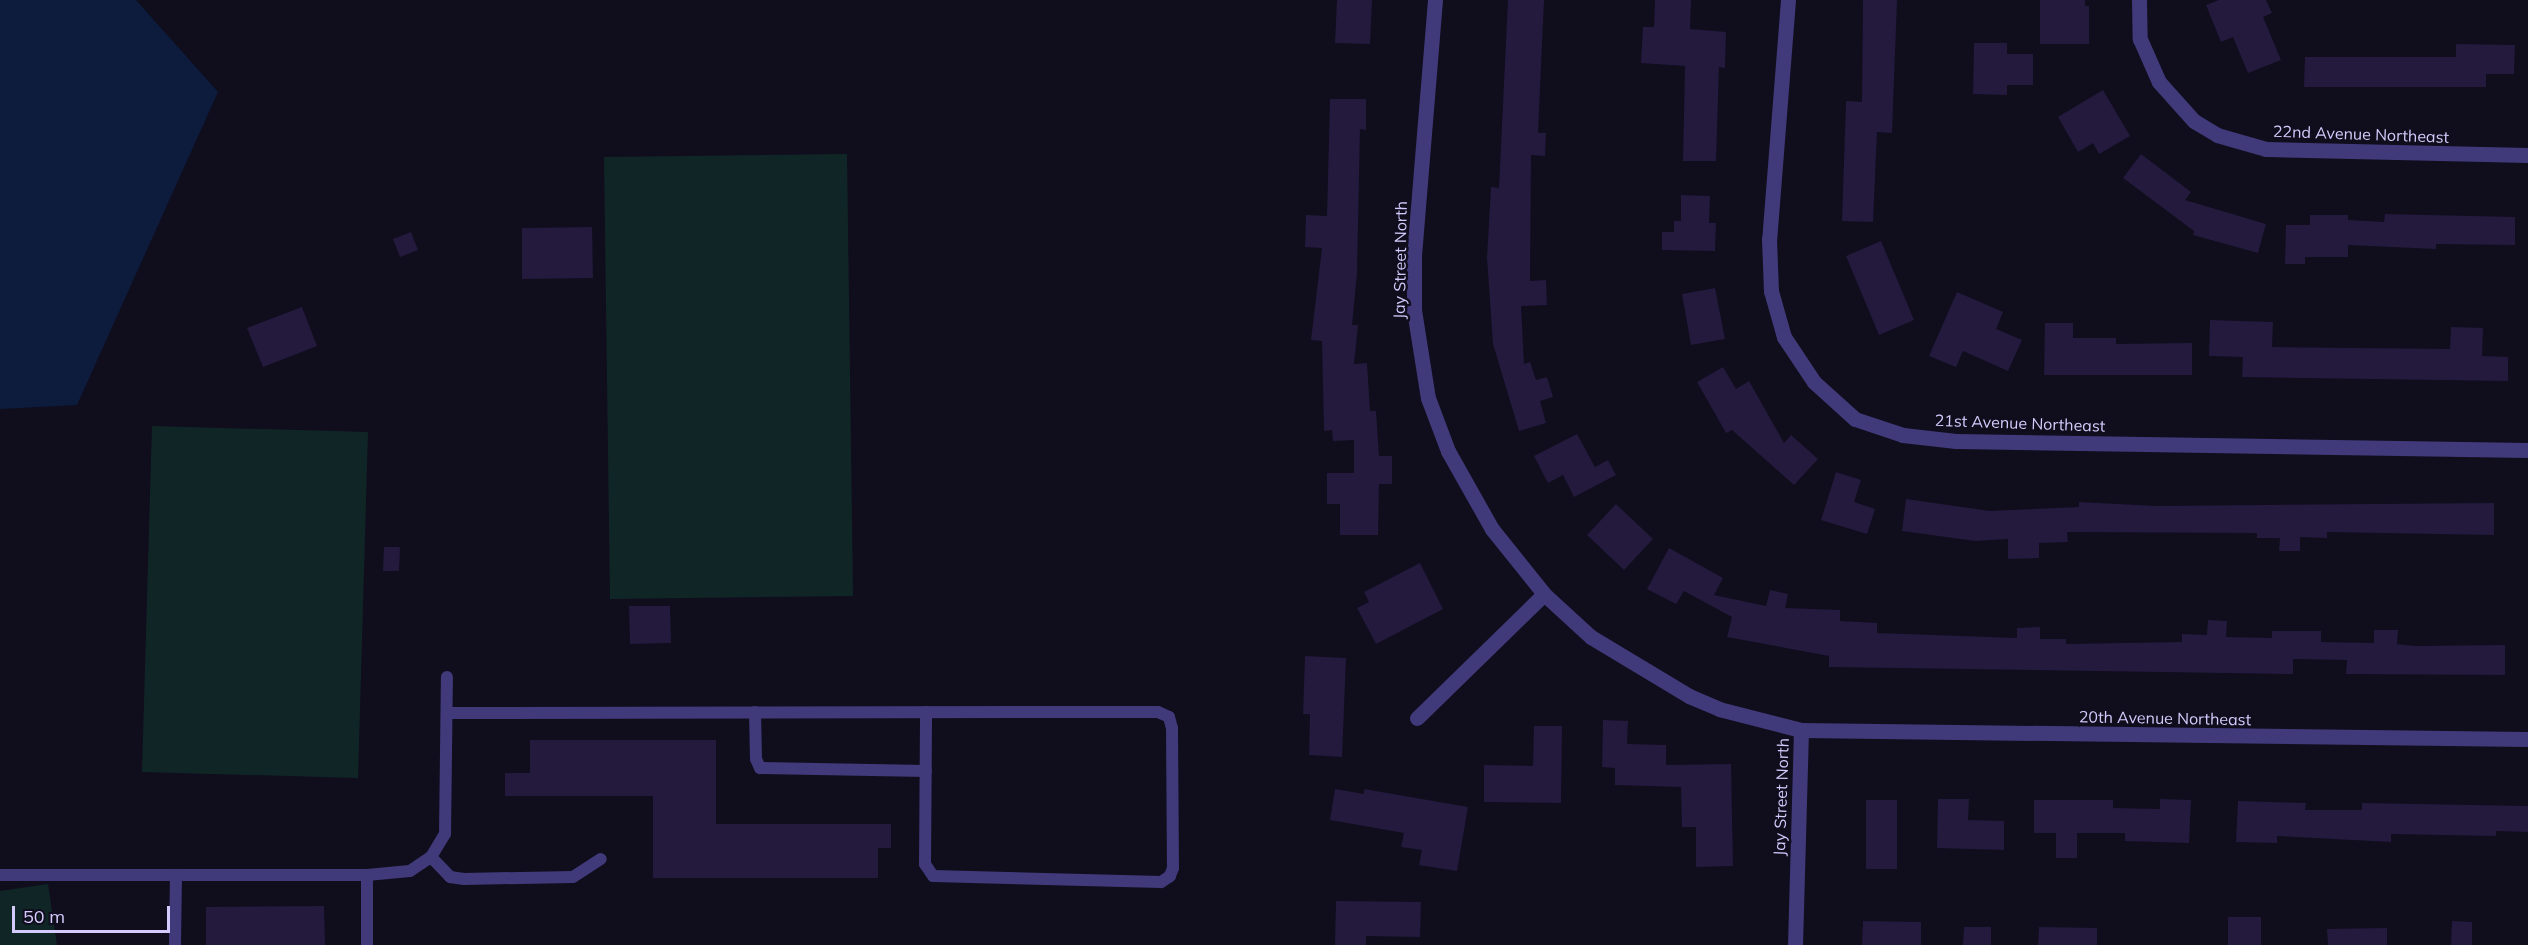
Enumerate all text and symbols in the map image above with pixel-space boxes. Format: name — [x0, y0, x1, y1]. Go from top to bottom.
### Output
street label: 22nd Avenue Northeast — [2273, 121, 2449, 147]
street label: Jay Street North — [1389, 201, 1411, 319]
street label: 21st Avenue Northeast — [1934, 410, 2106, 436]
street label: 20th Avenue Northeast — [2079, 707, 2251, 729]
street label: Jay Street North — [1769, 738, 1793, 856]
scale bar — [15, 894, 172, 932]
text: 50 m — [23, 905, 65, 928]

